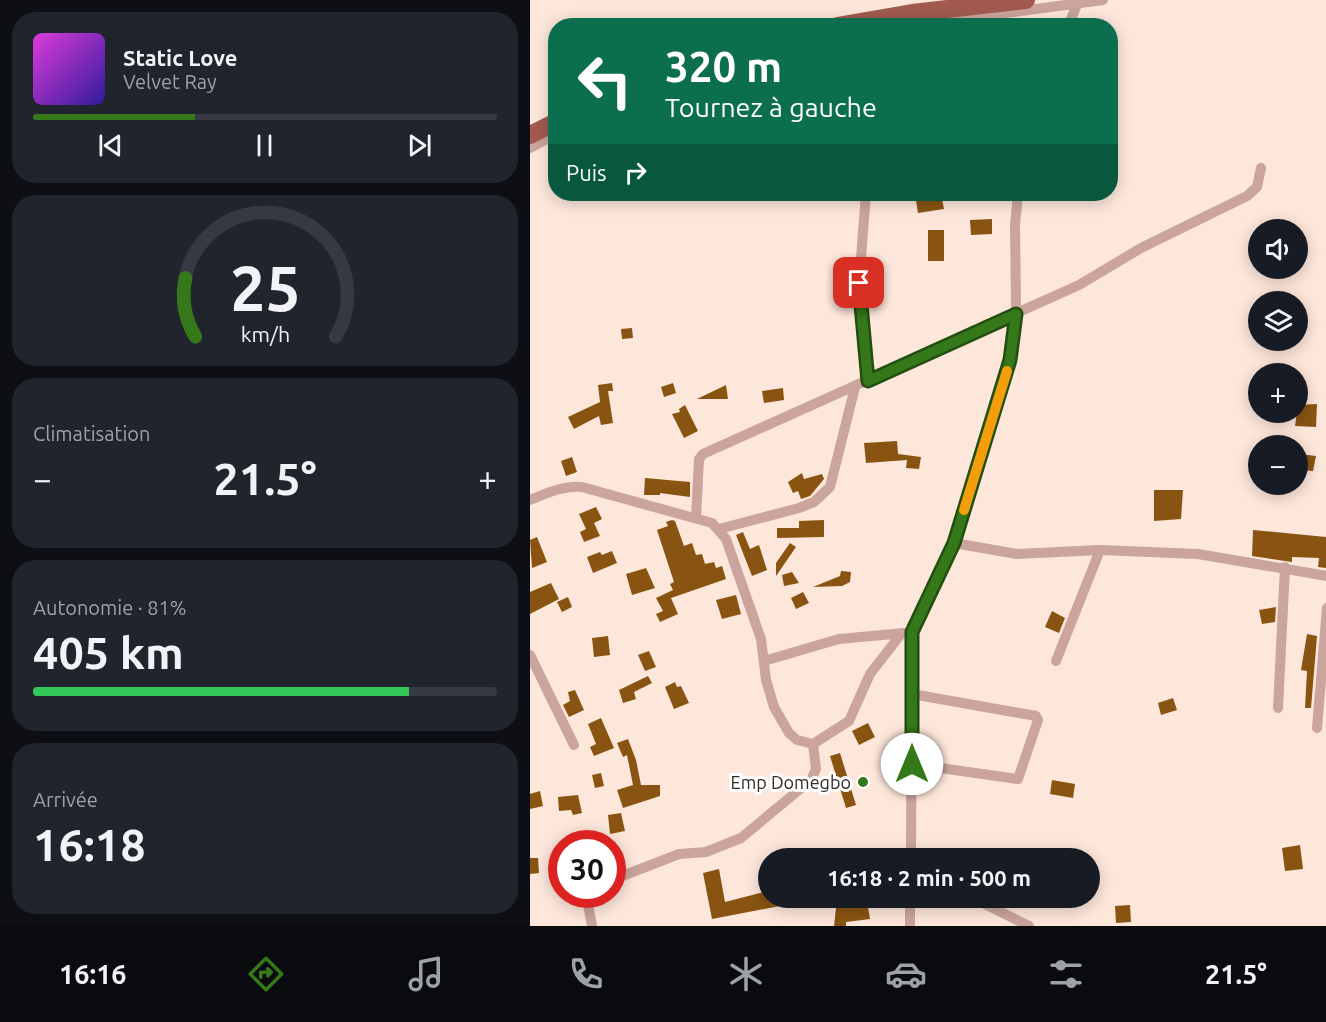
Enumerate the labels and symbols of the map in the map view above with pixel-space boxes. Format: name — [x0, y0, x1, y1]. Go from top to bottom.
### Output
pin — [833, 257, 884, 308]
position arrow — [880, 732, 944, 796]
place label: Emp Domegbo — [731, 772, 851, 792]
marker: Emp Domegbo — [856, 775, 870, 789]
speed limit sign: 30 — [548, 830, 626, 908]

